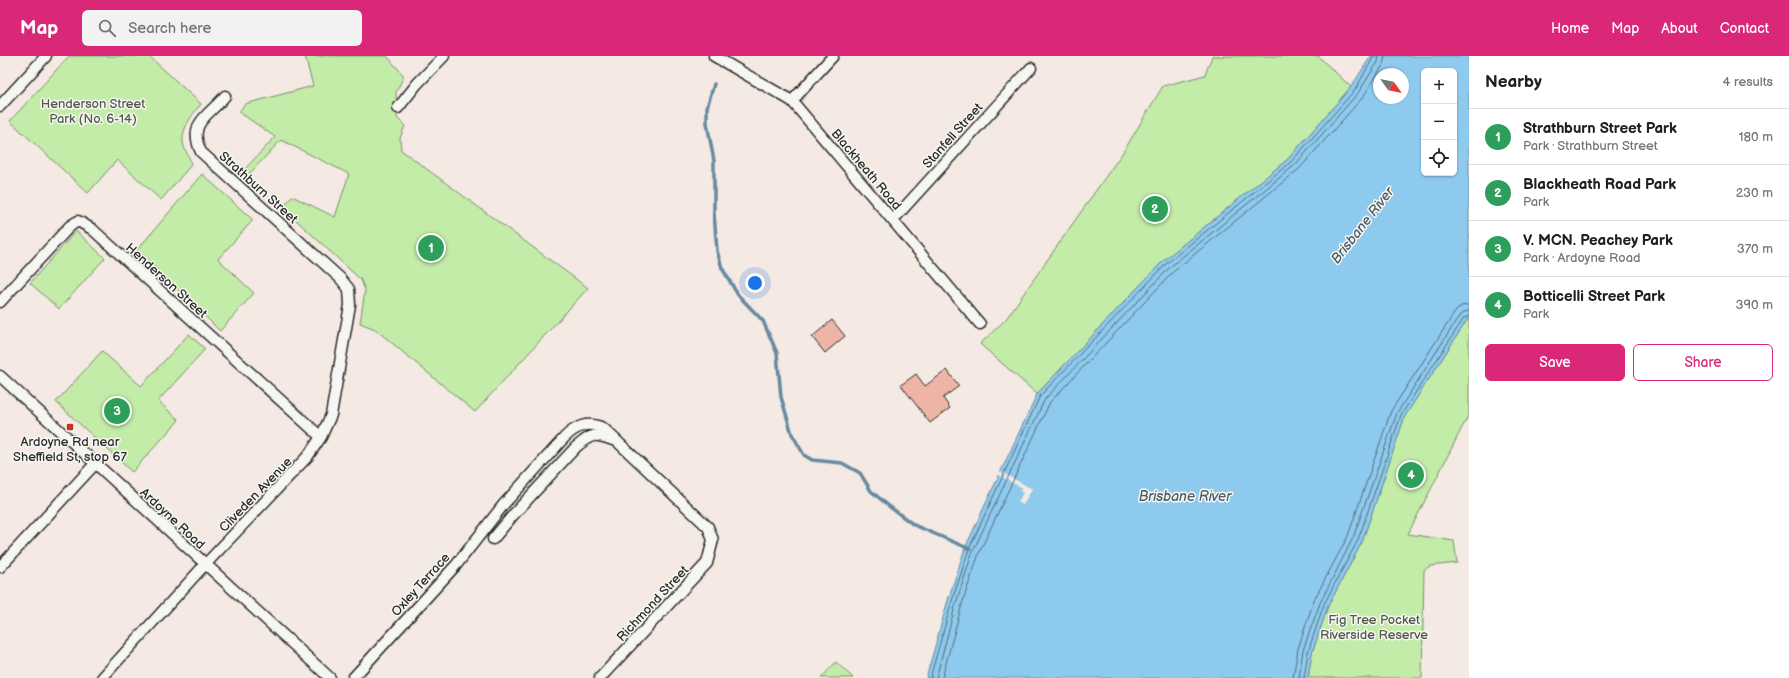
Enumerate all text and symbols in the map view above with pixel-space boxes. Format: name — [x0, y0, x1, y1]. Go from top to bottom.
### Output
search box — [82, 10, 362, 46]
text: Map — [20, 17, 58, 40]
icon: search — [96, 17, 118, 39]
text: Search here — [128, 19, 211, 38]
text: Home — [1551, 20, 1589, 37]
text: Map — [1611, 20, 1639, 37]
text: About — [1661, 20, 1698, 37]
text: Contact — [1720, 20, 1769, 37]
north arrow — [1373, 68, 1409, 104]
map controls — [1421, 68, 1457, 176]
button: + — [1421, 68, 1457, 104]
text: Nearby — [1485, 72, 1542, 92]
text: 4 results — [1723, 74, 1773, 90]
park label: Henderson Street Park (No. 6-14) — [41, 96, 145, 127]
street label: Stanfell Street — [919, 100, 986, 172]
button: − — [1421, 104, 1457, 140]
text: Strathburn Street Park — [1523, 119, 1677, 138]
street label: Blackheath Road — [828, 126, 905, 213]
text: 1 — [1495, 129, 1501, 145]
text: 180 m — [1738, 129, 1773, 145]
text: Park · Strathburn Street — [1523, 138, 1658, 154]
button: locate — [1421, 140, 1457, 176]
street label: Strathburn Street — [216, 148, 301, 227]
text: Blackheath Road Park — [1523, 175, 1676, 194]
water label: Brisbane River — [1327, 183, 1398, 267]
text: 2 — [1494, 185, 1502, 201]
text: 230 m — [1736, 185, 1773, 201]
pin: 2 — [1142, 194, 1168, 224]
text: Park — [1523, 194, 1549, 210]
text: V. MCN. Peachey Park — [1523, 231, 1673, 250]
pin: 1 — [418, 233, 444, 263]
street label: Henderson Street — [122, 240, 211, 322]
text: 3 — [1494, 241, 1502, 257]
text: 370 m — [1737, 241, 1773, 257]
text: Park · Ardoyne Road — [1523, 250, 1640, 266]
your location — [745, 273, 765, 293]
text: Botticelli Street Park — [1523, 287, 1665, 306]
text: 4 — [1494, 297, 1502, 313]
text: 390 m — [1736, 297, 1773, 313]
text: Park — [1523, 306, 1549, 322]
button: Save — [1485, 344, 1625, 381]
button: Share — [1633, 344, 1773, 381]
pin: 3 — [104, 396, 130, 426]
marker: Ardoyne Rd near Sheffield St, stop 67 — [65, 422, 75, 432]
place label: Ardoyne Rd near Sheffield St, stop 67 — [13, 434, 127, 465]
street label: Cliveden Avenue — [216, 454, 296, 536]
pin: 4 — [1398, 460, 1424, 490]
street label: Ardoyne Road — [137, 485, 208, 553]
water label: Brisbane River — [1139, 488, 1232, 505]
street label: Oxley Terrace — [388, 549, 454, 620]
street label: Richmond Street — [613, 562, 692, 645]
park label: Fig Tree Pocket Riverside Reserve — [1320, 612, 1428, 643]

